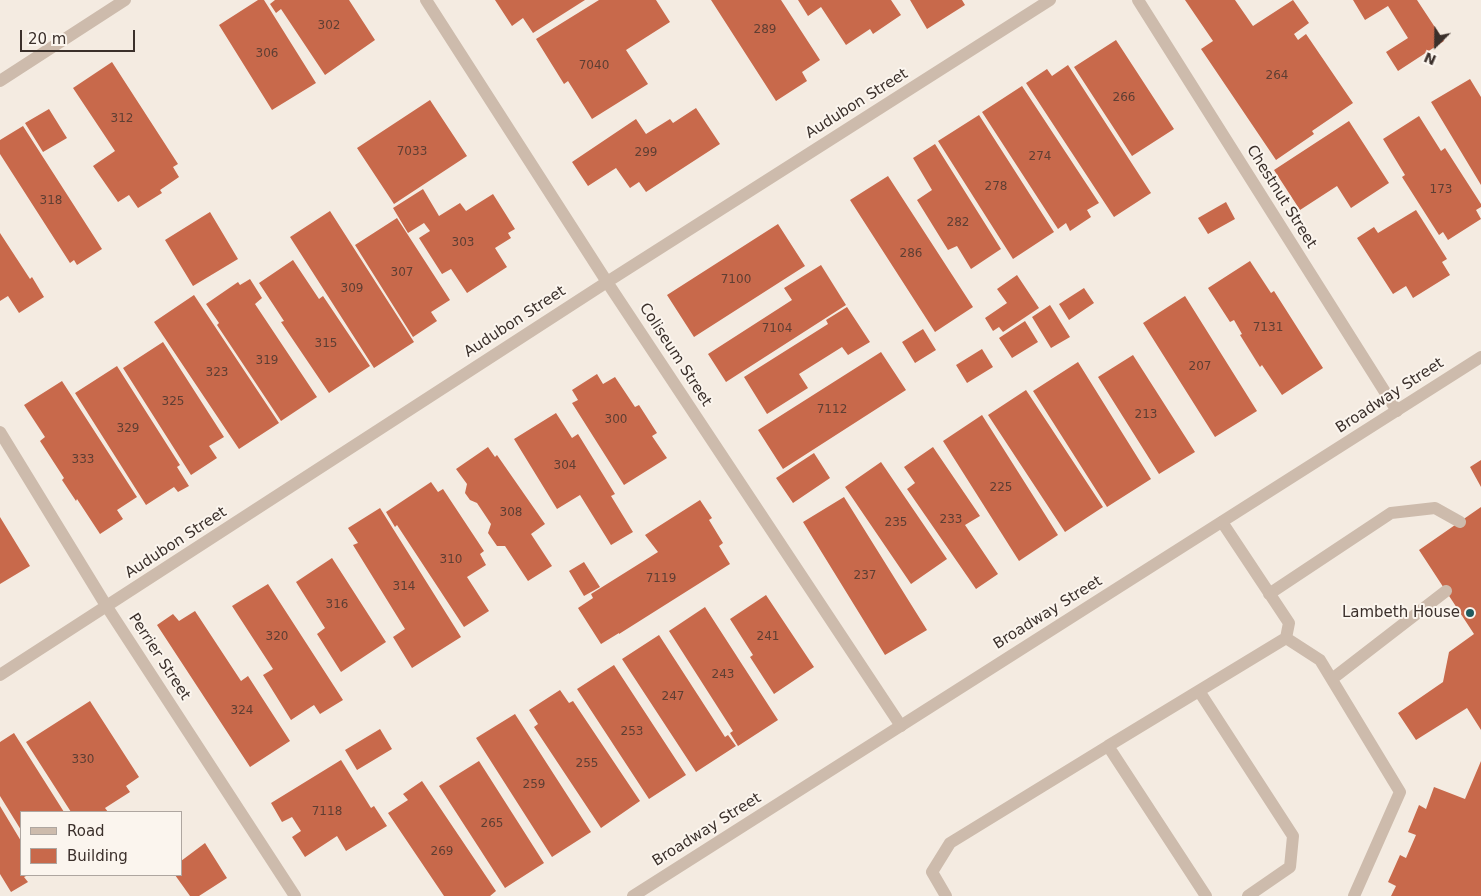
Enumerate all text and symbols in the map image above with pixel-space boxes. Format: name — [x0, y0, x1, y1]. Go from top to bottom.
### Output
house number: 302 — [318, 19, 340, 33]
scale bar — [22, 20, 138, 52]
north arrow — [1411, 20, 1461, 70]
house number: 289 — [754, 23, 776, 37]
text: 20 m — [28, 30, 66, 48]
house number: 306 — [256, 47, 278, 61]
text: N — [1422, 49, 1439, 68]
house number: 7040 — [579, 59, 609, 73]
street label: Audubon Street — [802, 65, 912, 143]
house number: 264 — [1266, 69, 1288, 83]
house number: 266 — [1113, 91, 1135, 105]
house number: 312 — [111, 112, 133, 126]
street label: Chestnut Street — [1242, 142, 1320, 252]
house number: 7033 — [397, 145, 427, 159]
house number: 299 — [635, 146, 657, 160]
house number: 274 — [1029, 150, 1051, 164]
house number: 278 — [985, 180, 1007, 194]
house number: 173 — [1430, 183, 1452, 197]
house number: 318 — [40, 194, 62, 208]
house number: 282 — [947, 216, 969, 230]
house number: 303 — [452, 236, 474, 250]
house number: 286 — [900, 247, 922, 261]
house number: 307 — [391, 266, 413, 280]
house number: 7100 — [721, 273, 751, 287]
house number: 309 — [341, 282, 363, 296]
street label: Audubon Street — [461, 282, 569, 362]
street label: Coliseum Street — [635, 300, 715, 410]
house number: 7131 — [1253, 321, 1283, 335]
house number: 7104 — [762, 322, 792, 336]
house number: 315 — [315, 337, 337, 351]
house number: 319 — [256, 354, 278, 368]
street label: Broadway Street — [1333, 354, 1447, 438]
house number: 207 — [1189, 360, 1211, 374]
house number: 323 — [206, 366, 228, 380]
house number: 325 — [162, 395, 184, 409]
house number: 7112 — [817, 403, 847, 417]
house number: 213 — [1135, 408, 1157, 422]
house number: 300 — [605, 413, 627, 427]
house number: 329 — [117, 422, 139, 436]
house number: 333 — [72, 453, 94, 467]
house number: 304 — [554, 459, 576, 473]
house number: 225 — [990, 481, 1012, 495]
street label: Audubon Street — [122, 503, 230, 583]
house number: 308 — [500, 506, 522, 520]
house number: 233 — [940, 513, 962, 527]
house number: 235 — [885, 516, 907, 530]
house number: 310 — [440, 553, 462, 567]
house number: 237 — [854, 569, 876, 583]
house number: 7119 — [646, 572, 676, 586]
street label: Broadway Street — [990, 572, 1106, 654]
house number: 314 — [393, 580, 415, 594]
house number: 316 — [326, 598, 348, 612]
place label: Lambeth House — [1342, 604, 1460, 622]
marker: Lambeth House — [1464, 607, 1476, 619]
street label: Perrier Street — [124, 610, 194, 704]
house number: 320 — [266, 630, 288, 644]
house number: 241 — [757, 630, 779, 644]
house number: 243 — [712, 668, 734, 682]
house number: 247 — [662, 690, 684, 704]
house number: 324 — [231, 704, 253, 718]
house number: 253 — [621, 725, 643, 739]
house number: 330 — [72, 753, 94, 767]
house number: 255 — [576, 757, 598, 771]
house number: 259 — [523, 778, 545, 792]
street label: Broadway Street — [649, 789, 765, 871]
house number: 7118 — [312, 805, 342, 819]
legend — [20, 811, 182, 876]
house number: 265 — [481, 817, 503, 831]
text: Road — [67, 822, 105, 840]
house number: 269 — [431, 845, 453, 859]
text: Building — [67, 847, 128, 865]

